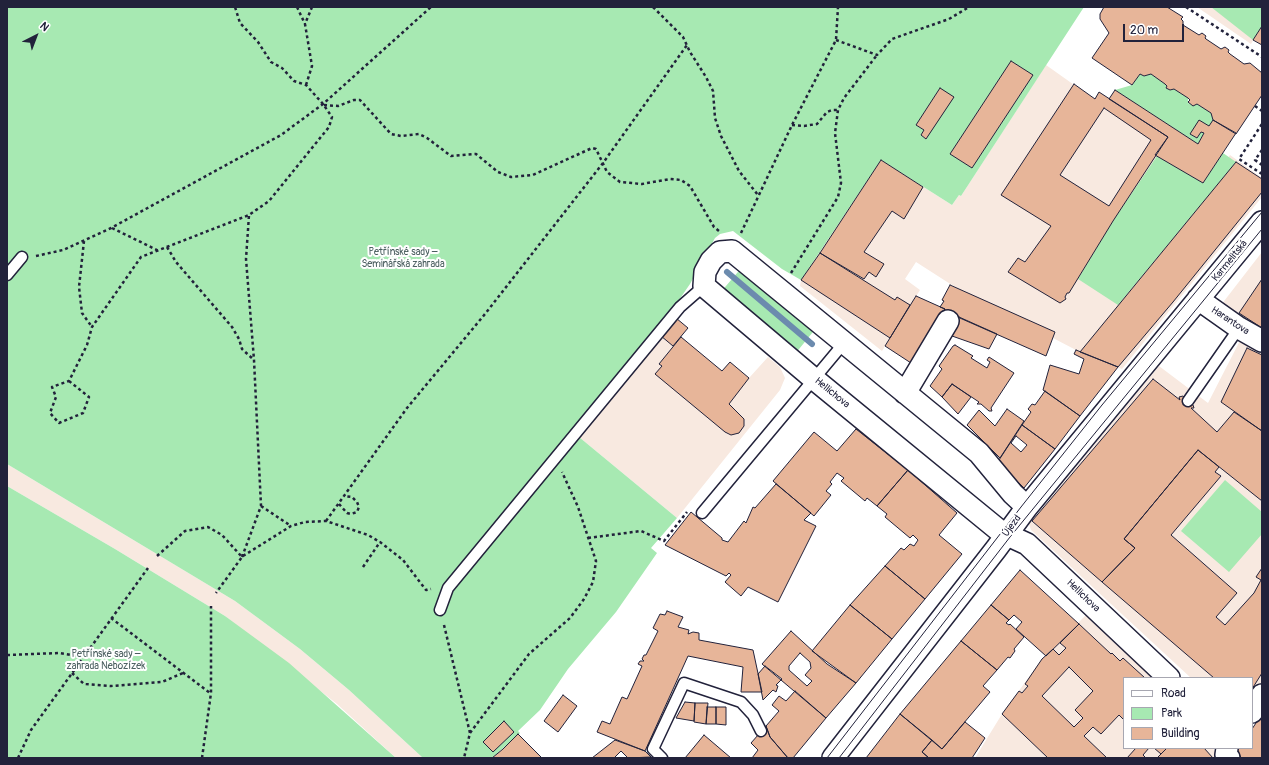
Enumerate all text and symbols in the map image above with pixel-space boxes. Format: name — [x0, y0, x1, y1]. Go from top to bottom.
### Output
north arrow — [16, 16, 56, 56]
scale bar — [1125, 16, 1186, 42]
text: N — [37, 19, 51, 34]
text: 20 m — [1130, 23, 1158, 38]
street label: Karmelitská — [1210, 238, 1250, 284]
park label: Petřínské sady – Seminářská zahrada — [361, 246, 445, 270]
street label: Harantova — [1209, 304, 1251, 338]
street label: Hellichova — [812, 375, 852, 411]
street label: Újezd — [1000, 513, 1024, 539]
street label: Hellichova — [1064, 577, 1102, 615]
park label: Petřínské sady – zahrada Nebozízek — [67, 648, 145, 672]
legend — [1123, 677, 1253, 749]
text: Road — [1161, 686, 1186, 701]
text: Park — [1161, 706, 1182, 721]
text: Building — [1161, 726, 1200, 741]

